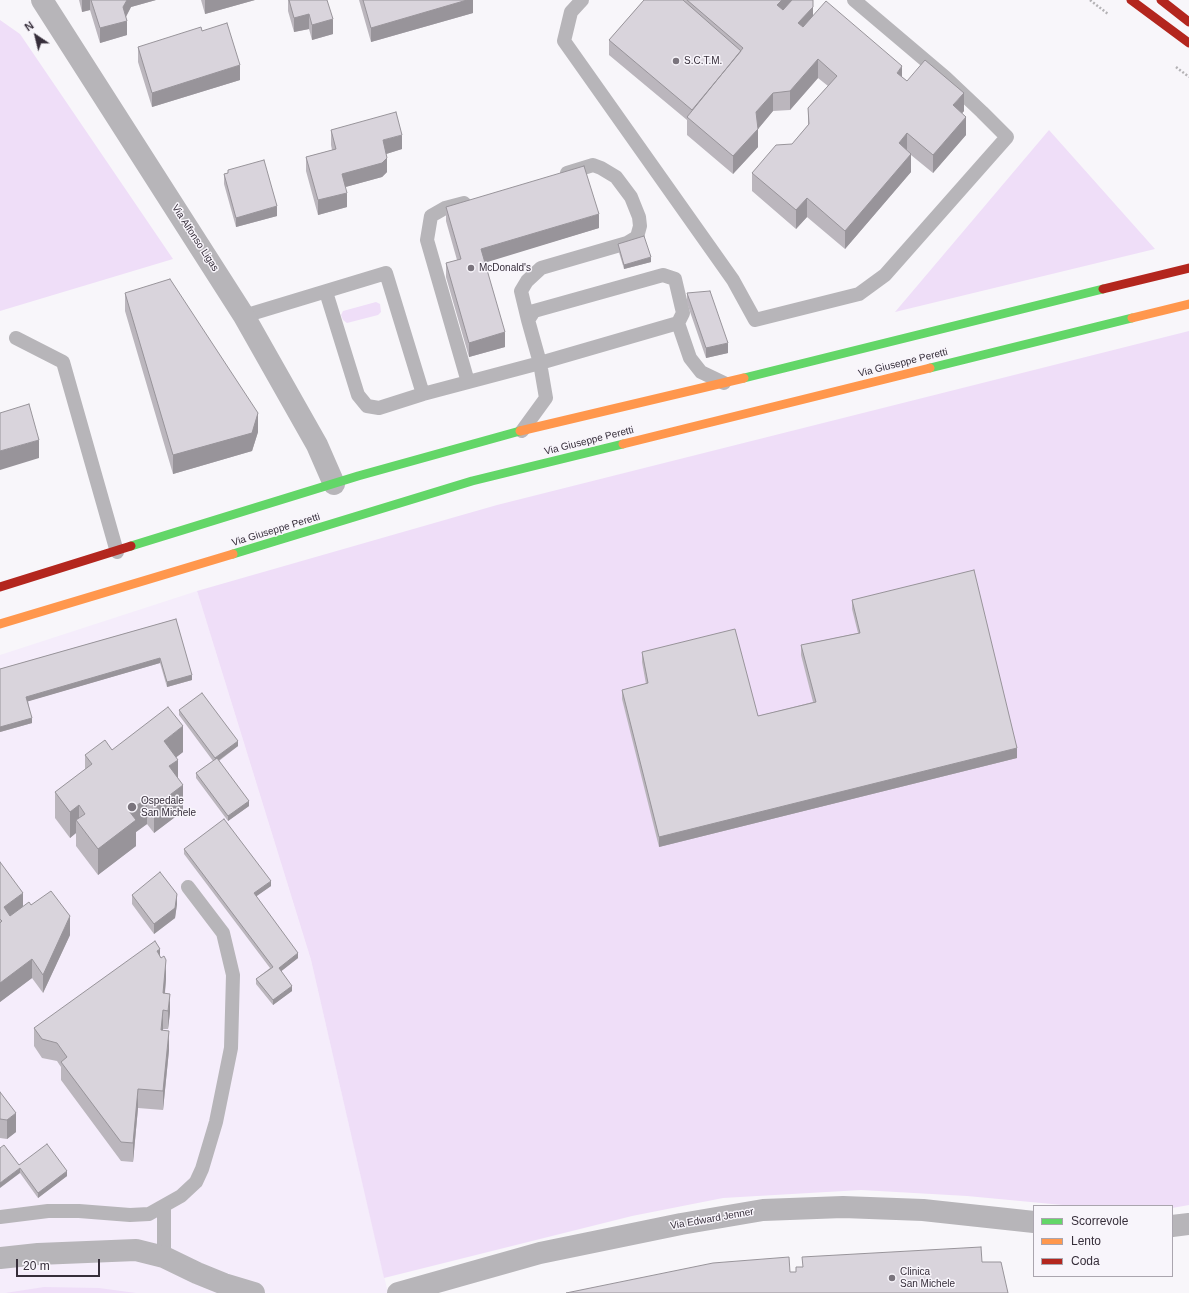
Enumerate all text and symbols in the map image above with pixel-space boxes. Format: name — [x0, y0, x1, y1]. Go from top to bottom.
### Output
north arrow — [16, 16, 56, 56]
text: N — [22, 19, 36, 33]
place label: S.C.T.M. — [684, 55, 722, 67]
marker: S.C.T.M. — [671, 56, 681, 66]
street label: Via Alfonso Ligas — [169, 202, 221, 274]
place label: McDonald's — [479, 262, 531, 274]
marker: McDonald's — [466, 263, 476, 273]
street label: Via Giuseppe Peretti — [857, 346, 949, 380]
street label: Via Giuseppe Peretti — [543, 424, 635, 458]
street label: Via Giuseppe Peretti — [230, 511, 322, 549]
place label: Ospedale San Michele — [141, 795, 196, 818]
marker: Ospedale San Michele — [126, 801, 138, 813]
legend — [1033, 1205, 1173, 1277]
street label: Via Edward Jenner — [669, 1206, 755, 1232]
text: Scorrevole — [1071, 1214, 1128, 1228]
text: Lento — [1071, 1234, 1101, 1248]
scale bar — [18, 1251, 102, 1277]
text: Coda — [1071, 1254, 1100, 1268]
text: 20 m — [23, 1259, 50, 1273]
place label: Clinica San Michele — [900, 1266, 955, 1290]
marker: Clinica San Michele — [887, 1273, 897, 1283]

